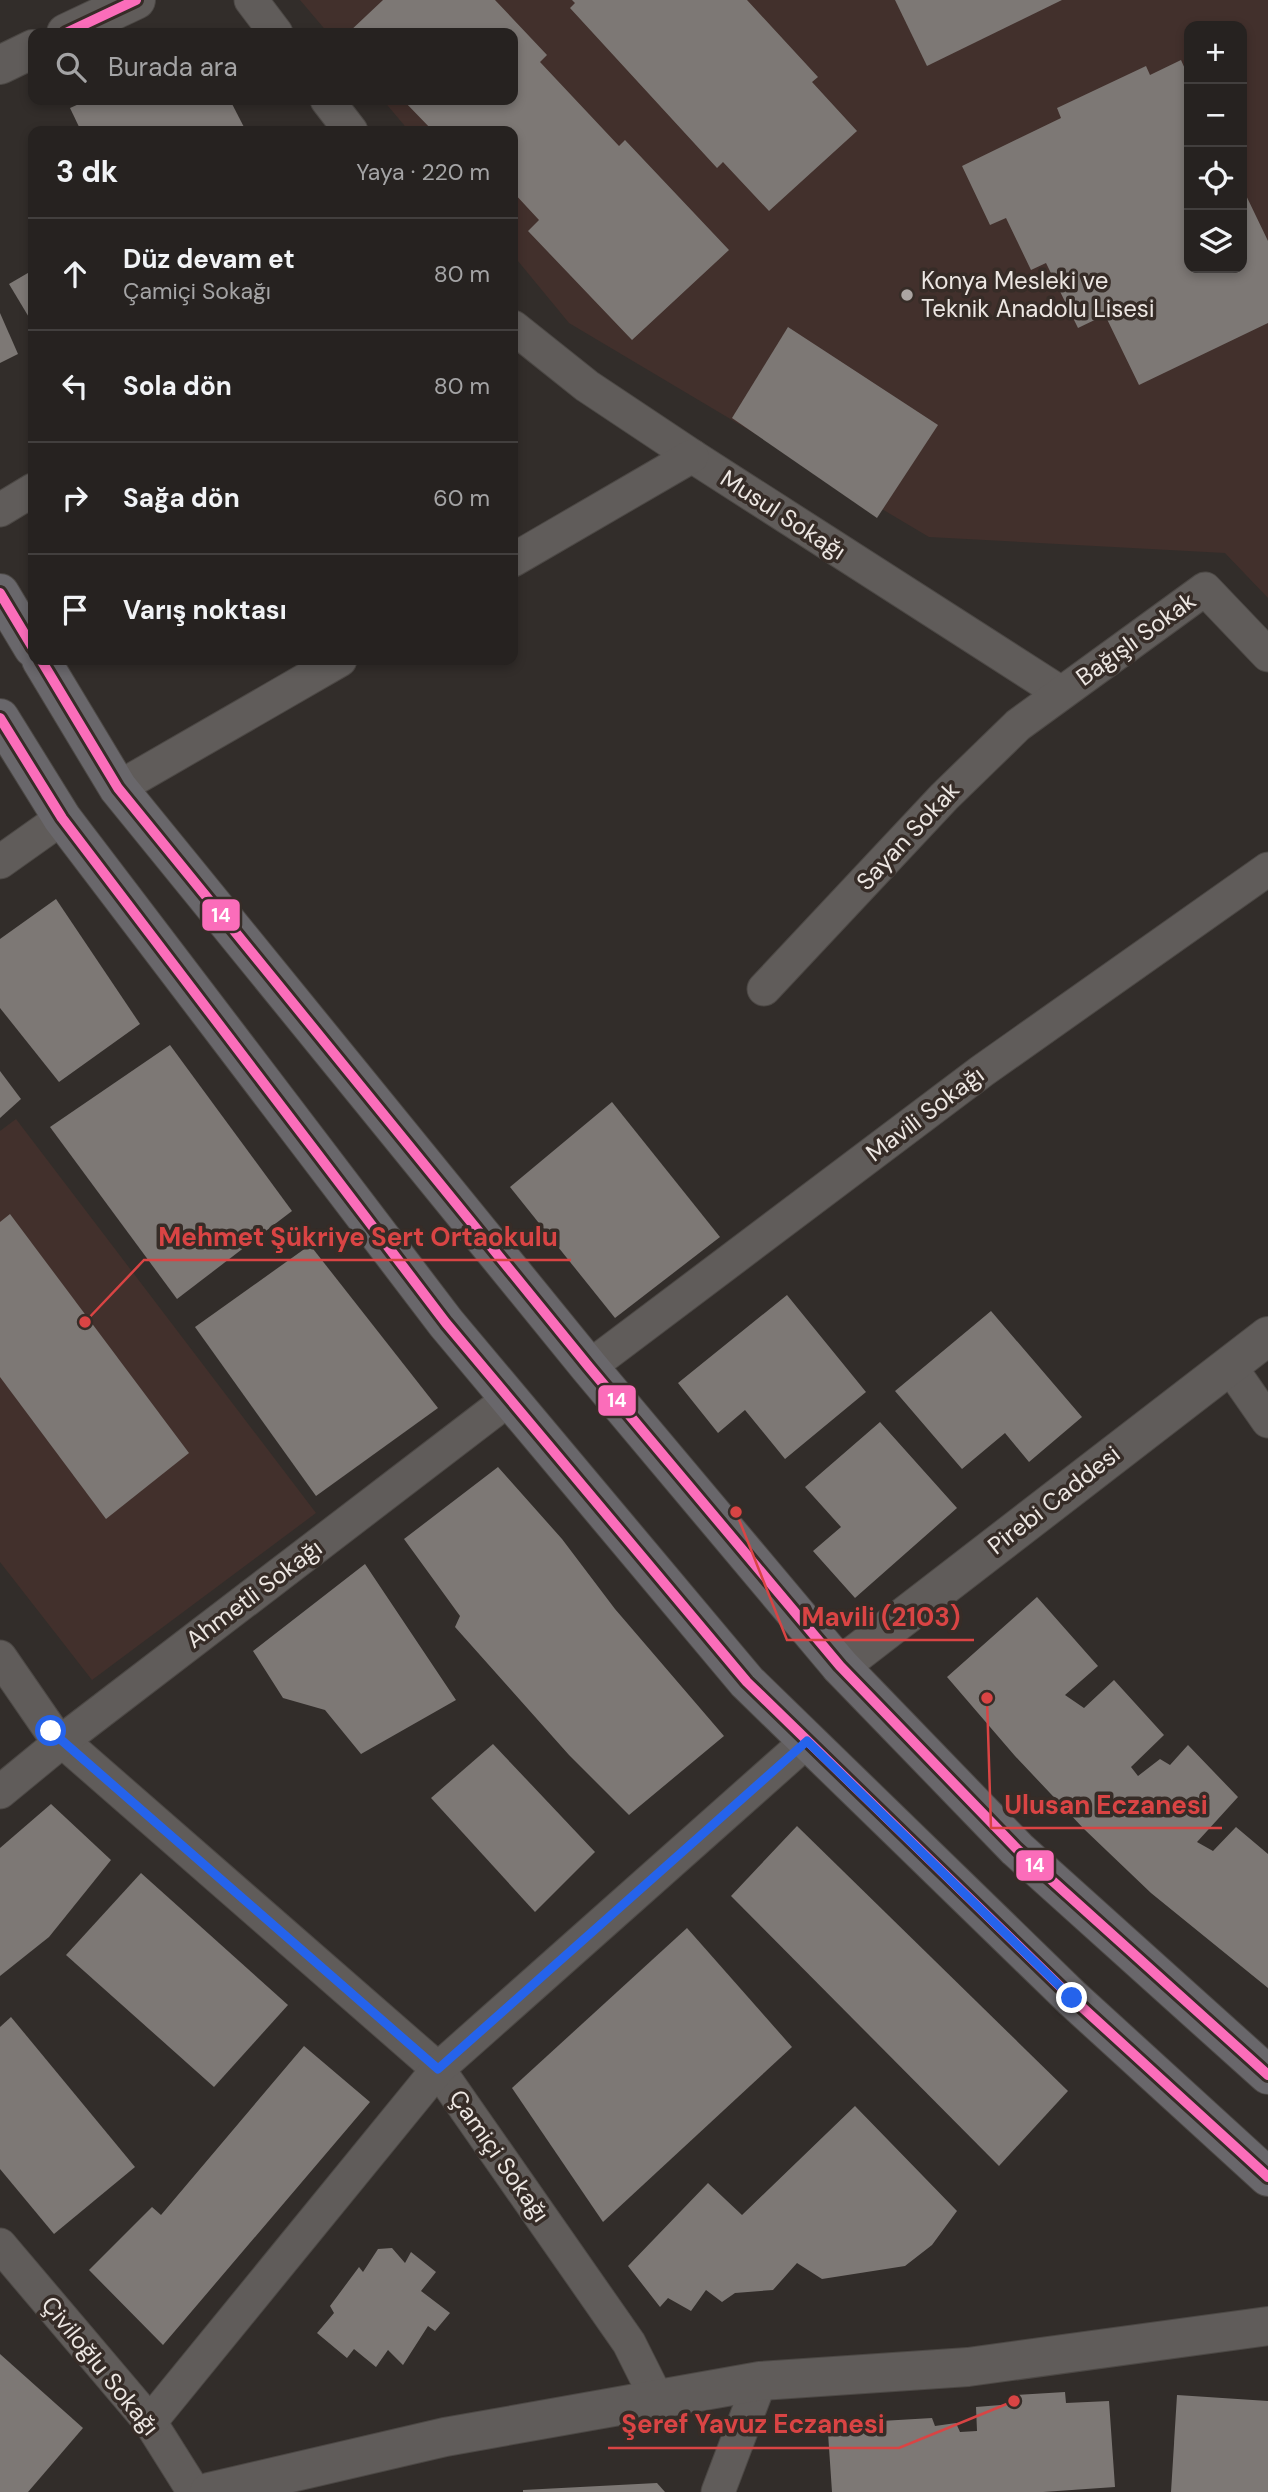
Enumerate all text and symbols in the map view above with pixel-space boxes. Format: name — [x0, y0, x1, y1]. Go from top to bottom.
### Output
map controls — [1184, 21, 1247, 273]
button: + — [1184, 21, 1247, 84]
search box — [28, 28, 518, 105]
icon: search — [52, 48, 90, 86]
text: Burada ara — [108, 50, 238, 84]
button: − — [1184, 84, 1247, 147]
button: locate — [1184, 147, 1247, 210]
text: 3 dk — [56, 152, 118, 191]
text: Yaya · 220 m — [356, 157, 490, 187]
button: layers — [1184, 210, 1247, 273]
text: Düz devam et — [123, 242, 295, 276]
icon: ahead — [56, 255, 94, 293]
text: 80 m — [434, 259, 490, 289]
place label: Konya Mesleki ve Teknik Anadolu Lisesi — [921, 265, 1154, 324]
text: Çamiçi Sokağı — [123, 276, 271, 306]
marker: Konya Mesleki ve Teknik Anadolu Lisesi — [899, 287, 915, 303]
icon: left — [56, 367, 94, 405]
text: Sola dön — [123, 369, 232, 403]
text: 80 m — [434, 371, 490, 401]
street label: Musul Sokağı — [715, 463, 852, 567]
icon: right — [56, 479, 94, 517]
text: Sağa dön — [123, 481, 240, 515]
text: 60 m — [433, 483, 490, 513]
street label: Bağışlı Sokak — [1070, 585, 1202, 692]
icon: arrive — [56, 591, 94, 629]
text: Varış noktası — [123, 593, 287, 627]
street label: Sayan Sokak — [849, 775, 966, 897]
line badge: 14 — [201, 898, 241, 932]
text: 14 — [211, 903, 231, 928]
street label: Mavili Sokağı — [860, 1059, 990, 1168]
callout: Mehmet Şükriye Sert Ortaokulu — [144, 1213, 571, 1260]
text: Mehmet Şükriye Sert Ortaokulu — [158, 1220, 558, 1254]
line badge: 14 — [597, 1384, 637, 1417]
text: 14 — [607, 1388, 627, 1413]
street label: Pirebi Caddesi — [981, 1438, 1126, 1561]
street label: Ahmetli Sokağı — [179, 1532, 328, 1655]
callout: Mavili (2103) — [787, 1593, 974, 1640]
text: Mavili (2103) — [801, 1600, 961, 1634]
route start — [35, 1715, 66, 1746]
callout: Ulusan Eczanesi — [991, 1781, 1222, 1828]
text: Ulusan Eczanesi — [1004, 1788, 1208, 1822]
line badge: 14 — [1015, 1849, 1055, 1882]
text: 14 — [1025, 1853, 1045, 1878]
route end — [1056, 1982, 1087, 2013]
street label: Çamiçi Sokağı — [442, 2084, 556, 2228]
street label: Çiviloğlu Sokağı — [35, 2290, 166, 2442]
callout: Şeref Yavuz Eczanesi — [608, 2401, 899, 2448]
text: Şeref Yavuz Eczanesi — [621, 2407, 885, 2441]

